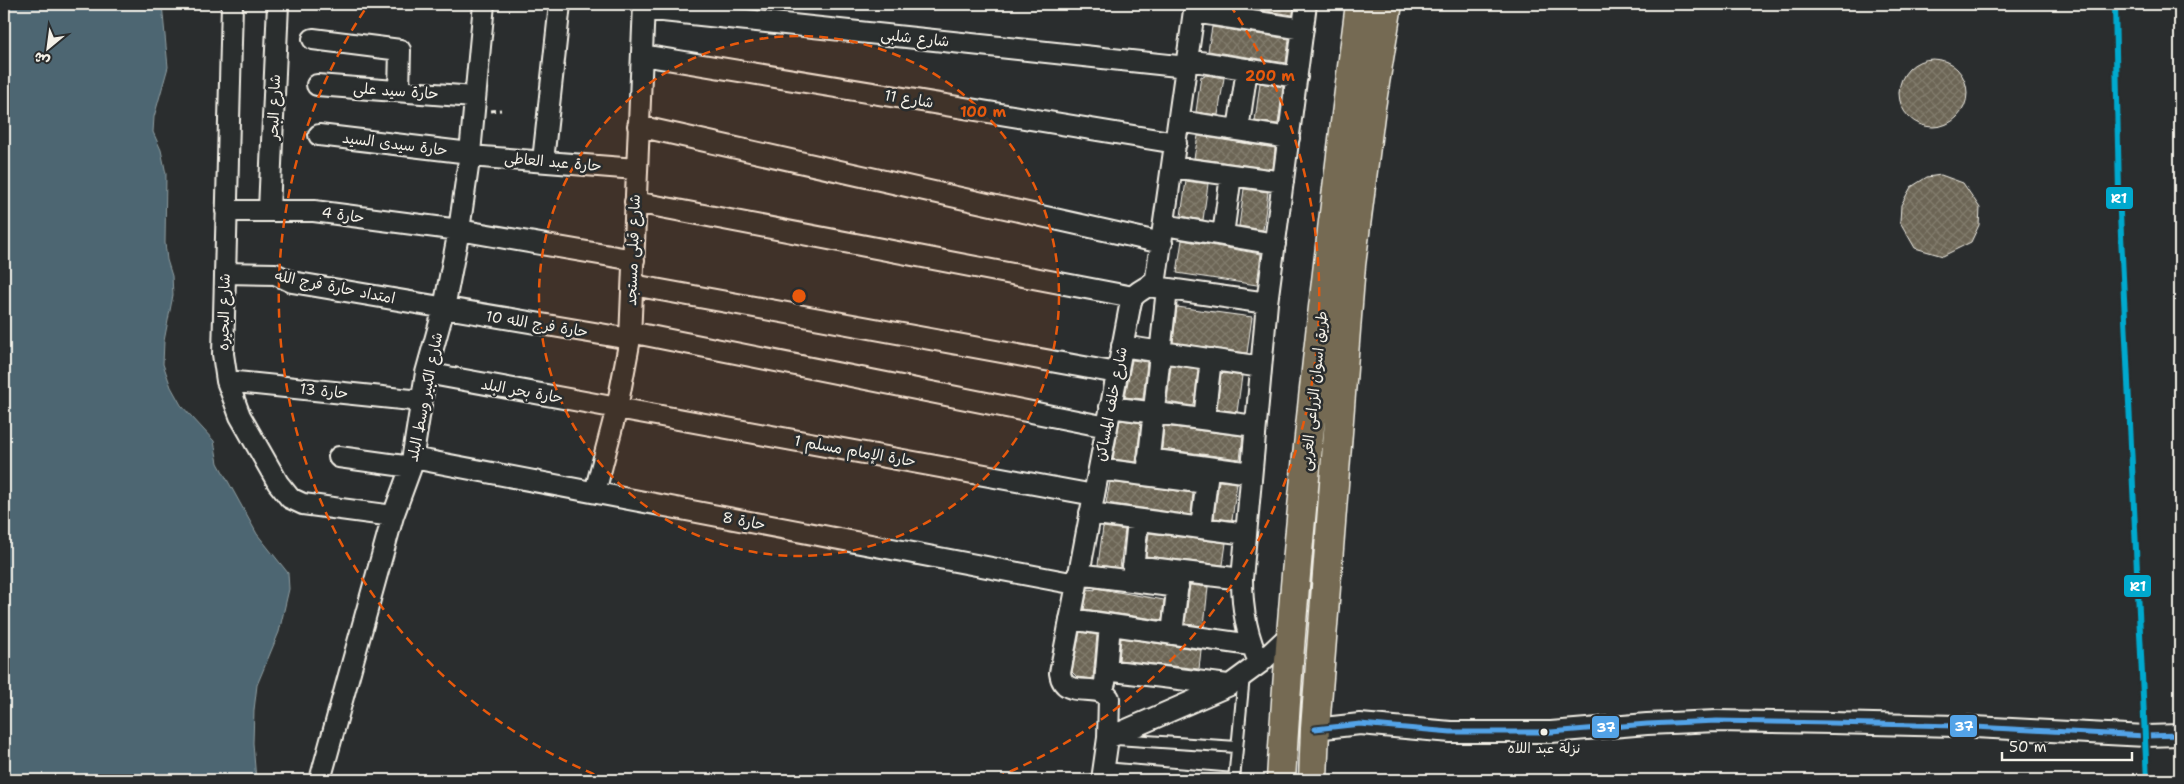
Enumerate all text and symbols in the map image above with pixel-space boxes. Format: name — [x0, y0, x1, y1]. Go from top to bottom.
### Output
north arrow — [22, 22, 72, 72]
street label: شارع شلبى — [880, 24, 950, 52]
text: ش — [31, 48, 53, 71]
text: 200 m — [1245, 66, 1295, 86]
street label: شارع البحر — [263, 74, 285, 141]
street label: حارة سيد على — [353, 78, 439, 104]
street label: شارع 11 — [883, 85, 935, 113]
text: 100 m — [960, 102, 1006, 122]
street label: حارة سيدى السيد — [341, 128, 449, 160]
street label: حارة عبد العاطى — [504, 148, 602, 176]
line badge: R1 — [2105, 186, 2134, 210]
text: R1 — [2111, 189, 2127, 207]
street label: شارع قبلى مستجد — [621, 194, 645, 306]
street label: حارة 4 — [320, 202, 366, 228]
street label: امتداد حارة فرج الله — [273, 266, 397, 308]
street label: شارع البحيره — [213, 273, 235, 351]
centre of rings — [790, 287, 808, 305]
street label: حارة فرج الله 10 — [485, 306, 589, 342]
street label: طريق اسوان الزراعى الغربى — [1296, 310, 1332, 472]
street label: شارع الكبير وسط البلد — [403, 331, 447, 463]
street label: شارع خلف المساكن — [1090, 345, 1132, 463]
street label: حارة بحر البلد — [479, 374, 565, 408]
street label: حارة 13 — [299, 379, 349, 403]
street label: حارة الإمام مسلم 1 — [792, 430, 917, 474]
street label: حارة 8 — [721, 507, 767, 535]
line badge: R1 — [2123, 574, 2152, 598]
text: R1 — [2130, 577, 2146, 595]
line badge: 37 — [1949, 714, 1978, 738]
line badge: 37 — [1591, 715, 1620, 739]
text: 37 — [1954, 717, 1974, 735]
text: 37 — [1596, 718, 1616, 736]
marker: نزلة عبد اللاه — [1539, 727, 1549, 737]
scale bar — [2002, 729, 2132, 761]
text: 50 m — [2009, 737, 2047, 757]
place label: نزلة عبد اللاه — [1508, 739, 1580, 757]

